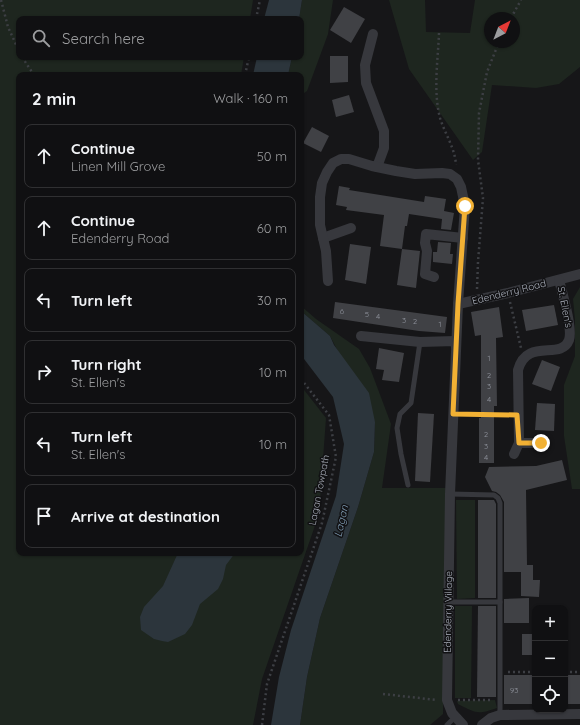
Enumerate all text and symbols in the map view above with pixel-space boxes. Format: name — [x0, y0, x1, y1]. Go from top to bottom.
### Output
north arrow — [484, 12, 520, 48]
search box — [16, 16, 304, 60]
icon: search — [30, 27, 52, 49]
text: Search here — [62, 29, 145, 48]
text: 2 min — [32, 88, 76, 109]
text: Walk · 160 m — [213, 90, 288, 106]
text: Continue — [71, 139, 135, 158]
icon: ahead — [33, 145, 55, 167]
text: 50 m — [257, 148, 287, 164]
text: Linen Mill Grove — [71, 158, 165, 174]
route start — [456, 197, 474, 215]
text: Continue — [71, 211, 135, 230]
icon: ahead — [33, 217, 55, 239]
text: 60 m — [257, 220, 287, 236]
text: Edenderry Road — [71, 230, 169, 246]
street label: Edenderry Road — [471, 277, 547, 307]
street label: St. Ellen's — [555, 285, 575, 329]
icon: left — [33, 289, 55, 311]
text: Turn left — [71, 291, 133, 310]
text: 30 m — [257, 292, 287, 308]
house number: 6 — [340, 306, 345, 316]
house number: 5 — [365, 309, 369, 319]
house number: 4 — [376, 311, 380, 321]
house number: 3 — [402, 315, 406, 325]
house number: 2 — [413, 316, 418, 326]
house number: 1 — [439, 319, 442, 329]
house number: 1 — [488, 353, 491, 363]
text: Turn right — [71, 355, 142, 374]
icon: right — [33, 361, 55, 383]
text: 10 m — [259, 364, 287, 380]
house number: 2 — [487, 370, 492, 380]
text: St. Ellen's — [71, 374, 125, 390]
house number: 3 — [487, 381, 491, 391]
house number: 4 — [487, 394, 491, 404]
text: Turn left — [71, 427, 133, 446]
house number: 2 — [484, 429, 489, 439]
icon: left — [33, 433, 55, 455]
route end — [532, 434, 550, 452]
text: 10 m — [259, 436, 287, 452]
house number: 3 — [484, 441, 488, 451]
text: St. Ellen's — [71, 446, 125, 462]
house number: 4 — [484, 452, 488, 462]
street label: Lagan Towpath — [306, 454, 332, 526]
water label: Lagan — [331, 503, 352, 538]
icon: arrive — [33, 505, 55, 527]
text: Arrive at destination — [71, 507, 220, 526]
street label: Edenderry Village — [441, 571, 455, 653]
map controls — [532, 605, 568, 713]
button: + — [532, 605, 568, 641]
button: − — [532, 641, 568, 677]
button: locate — [532, 677, 568, 713]
house number: 93 — [510, 685, 518, 695]

